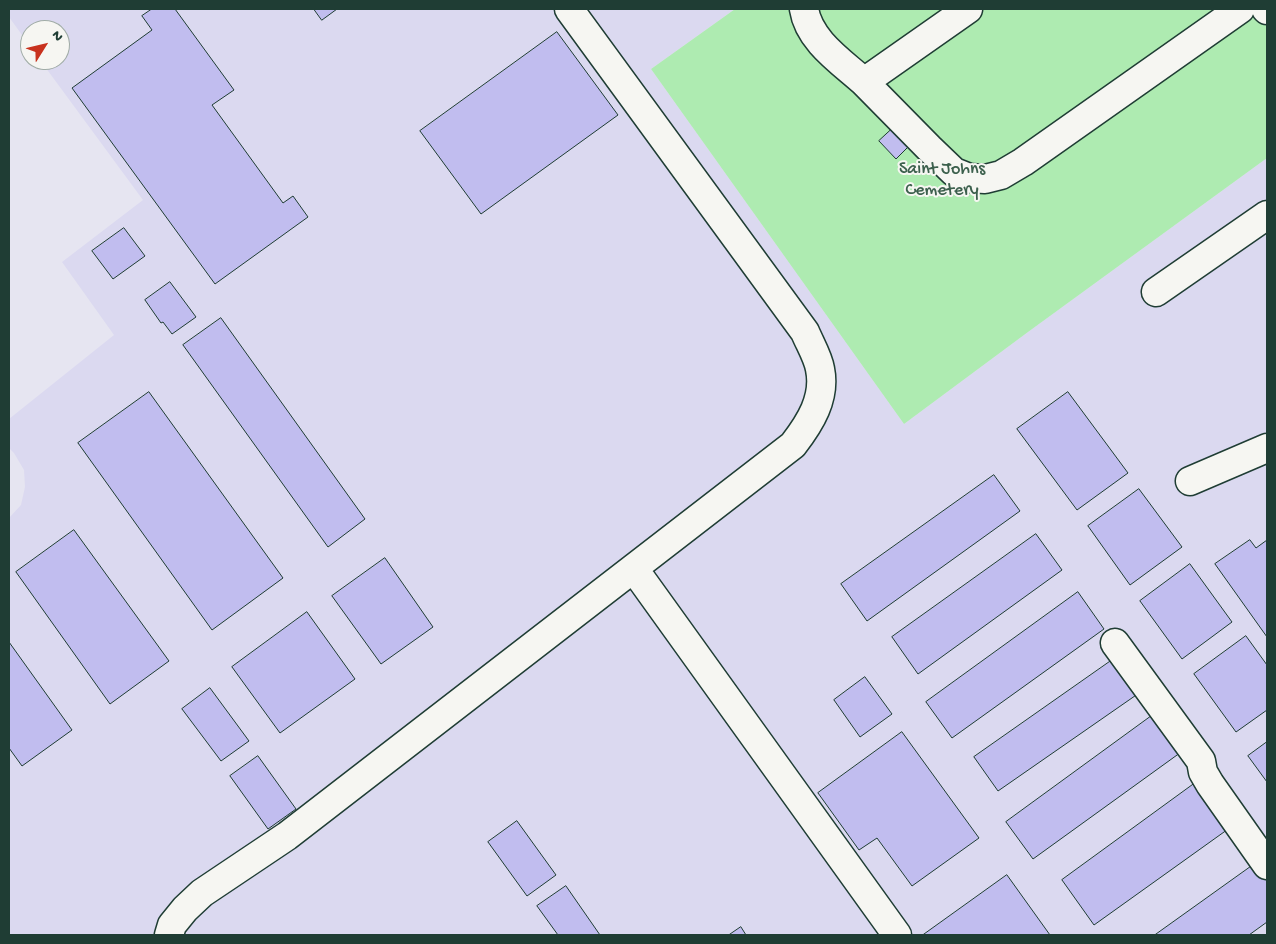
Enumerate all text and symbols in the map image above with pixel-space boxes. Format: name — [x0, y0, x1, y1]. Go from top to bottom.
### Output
north arrow — [20, 20, 70, 70]
text: N — [47, 28, 66, 45]
park label: Saint Johns Cemetery — [899, 159, 985, 202]

